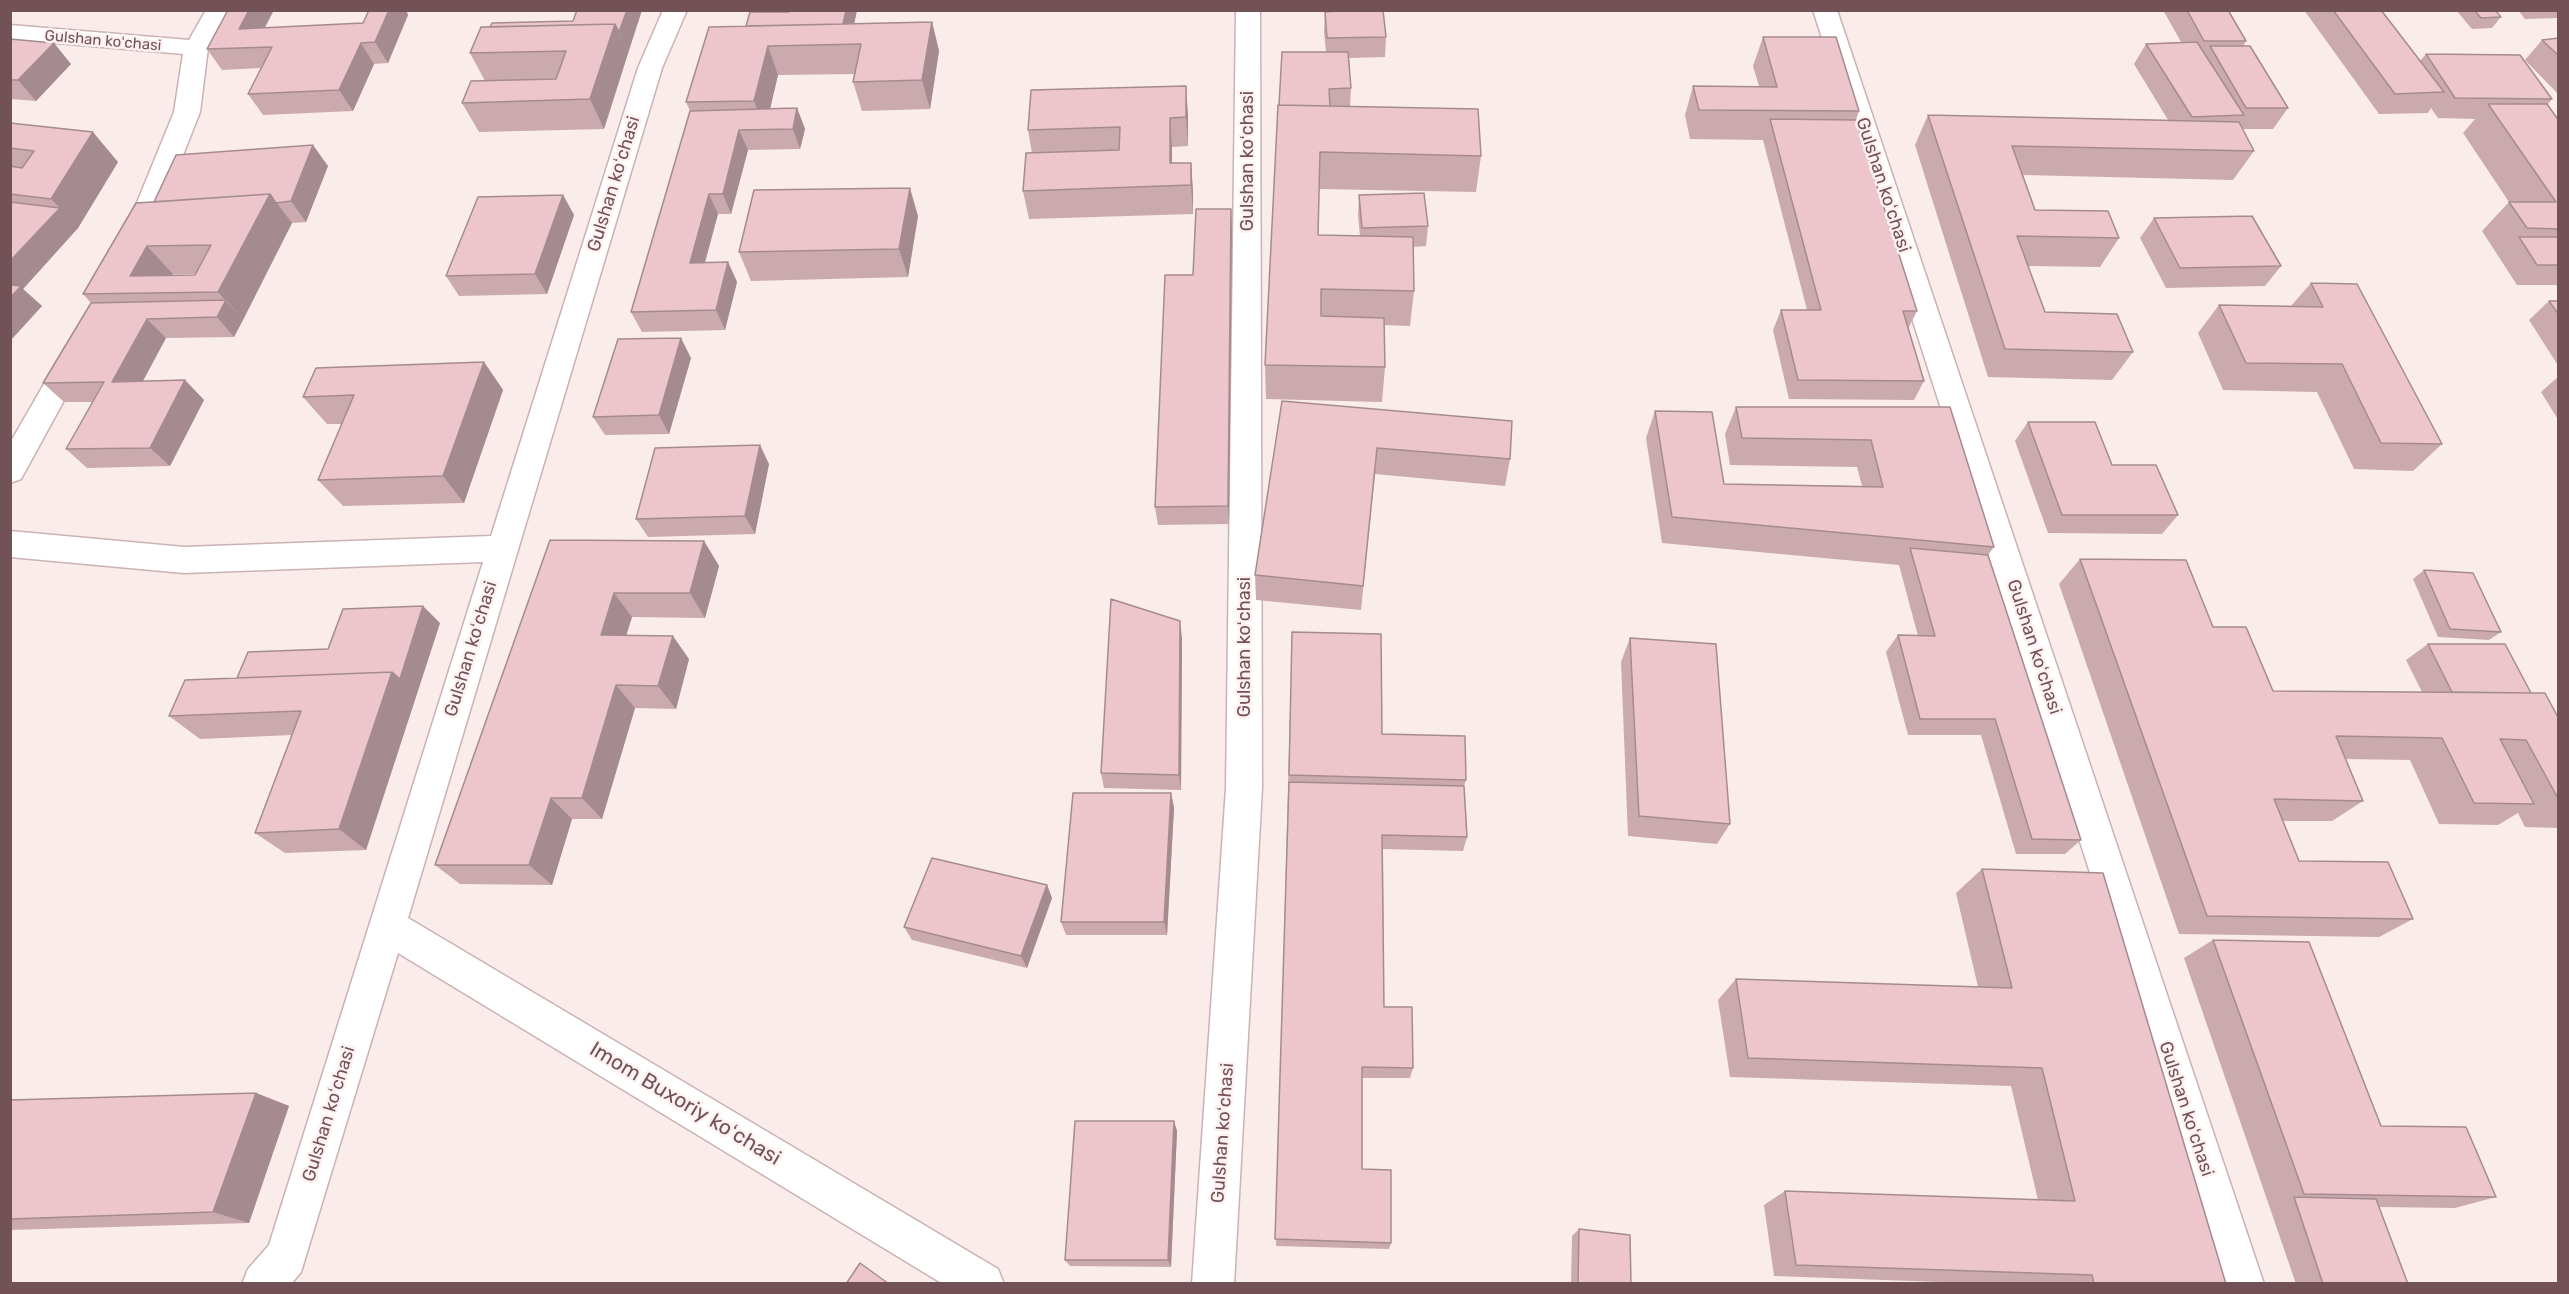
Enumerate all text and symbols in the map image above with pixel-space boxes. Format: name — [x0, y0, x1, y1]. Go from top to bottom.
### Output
street label: Gulshan koʻchasi — [44, 27, 162, 55]
street label: Gulshan koʻchasi — [1237, 91, 1259, 231]
street label: Gulshan koʻchasi — [583, 114, 645, 254]
street label: Gulshan koʻchasi — [1851, 115, 1915, 255]
street label: Gulshan koʻchasi — [1234, 577, 1256, 717]
street label: Gulshan koʻchasi — [2002, 577, 2066, 717]
street label: Gulshan koʻchasi — [440, 579, 502, 719]
street label: Imom Buxoriy koʻchasi — [585, 1037, 785, 1171]
street label: Gulshan koʻchasi — [2154, 1039, 2218, 1179]
street label: Gulshan koʻchasi — [298, 1044, 360, 1184]
street label: Gulshan koʻchasi — [1207, 1062, 1239, 1204]

